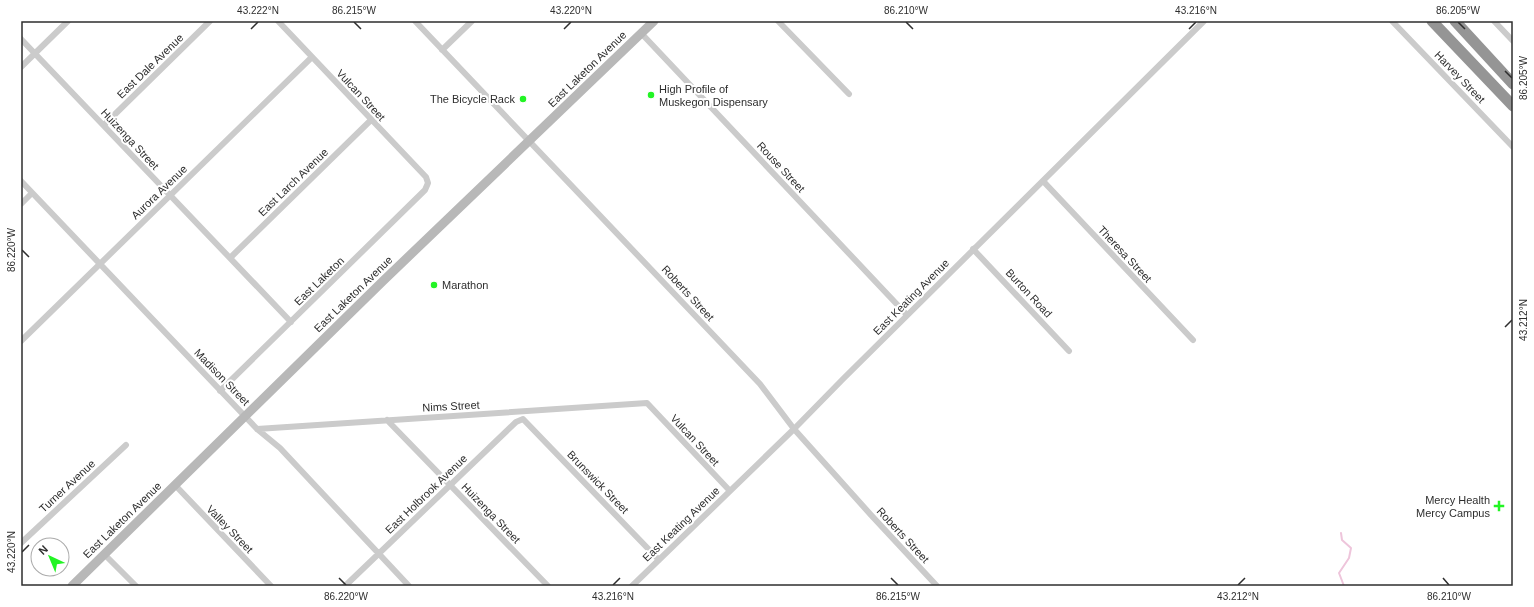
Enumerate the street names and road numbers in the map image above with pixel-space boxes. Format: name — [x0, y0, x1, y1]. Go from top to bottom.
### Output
street label: East Laketon Avenue — [546, 29, 628, 109]
street label: East Dale Avenue — [114, 31, 186, 101]
street label: Harvey Street — [1432, 49, 1488, 105]
street label: Vulcan Street — [334, 67, 388, 123]
street label: Huizenga Street — [99, 106, 161, 172]
street label: Rouse Street — [755, 139, 807, 195]
street label: East Larch Avenue — [256, 146, 330, 218]
street label: Aurora Avenue — [129, 162, 189, 222]
street label: Theresa Street — [1096, 223, 1154, 285]
street label: East Laketon — [292, 254, 346, 308]
street label: East Laketon Avenue — [312, 254, 394, 334]
street label: East Keating Avenue — [871, 257, 951, 337]
street label: Roberts Street — [659, 263, 717, 323]
street label: Burton Road — [1004, 266, 1054, 320]
street label: Madison Street — [192, 346, 252, 408]
street label: Nims Street — [422, 399, 480, 413]
street label: Vulcan Street — [668, 412, 722, 468]
street label: Brunswick Street — [565, 448, 631, 516]
street label: East Holbrook Avenue — [383, 452, 469, 536]
street label: Turner Avenue — [37, 457, 97, 515]
street label: East Laketon Avenue — [81, 480, 163, 560]
street label: Huizenga Street — [459, 480, 523, 546]
street label: East Keating Avenue — [640, 484, 722, 564]
street label: Valley Street — [204, 503, 256, 555]
street label: Roberts Street — [874, 505, 932, 565]

